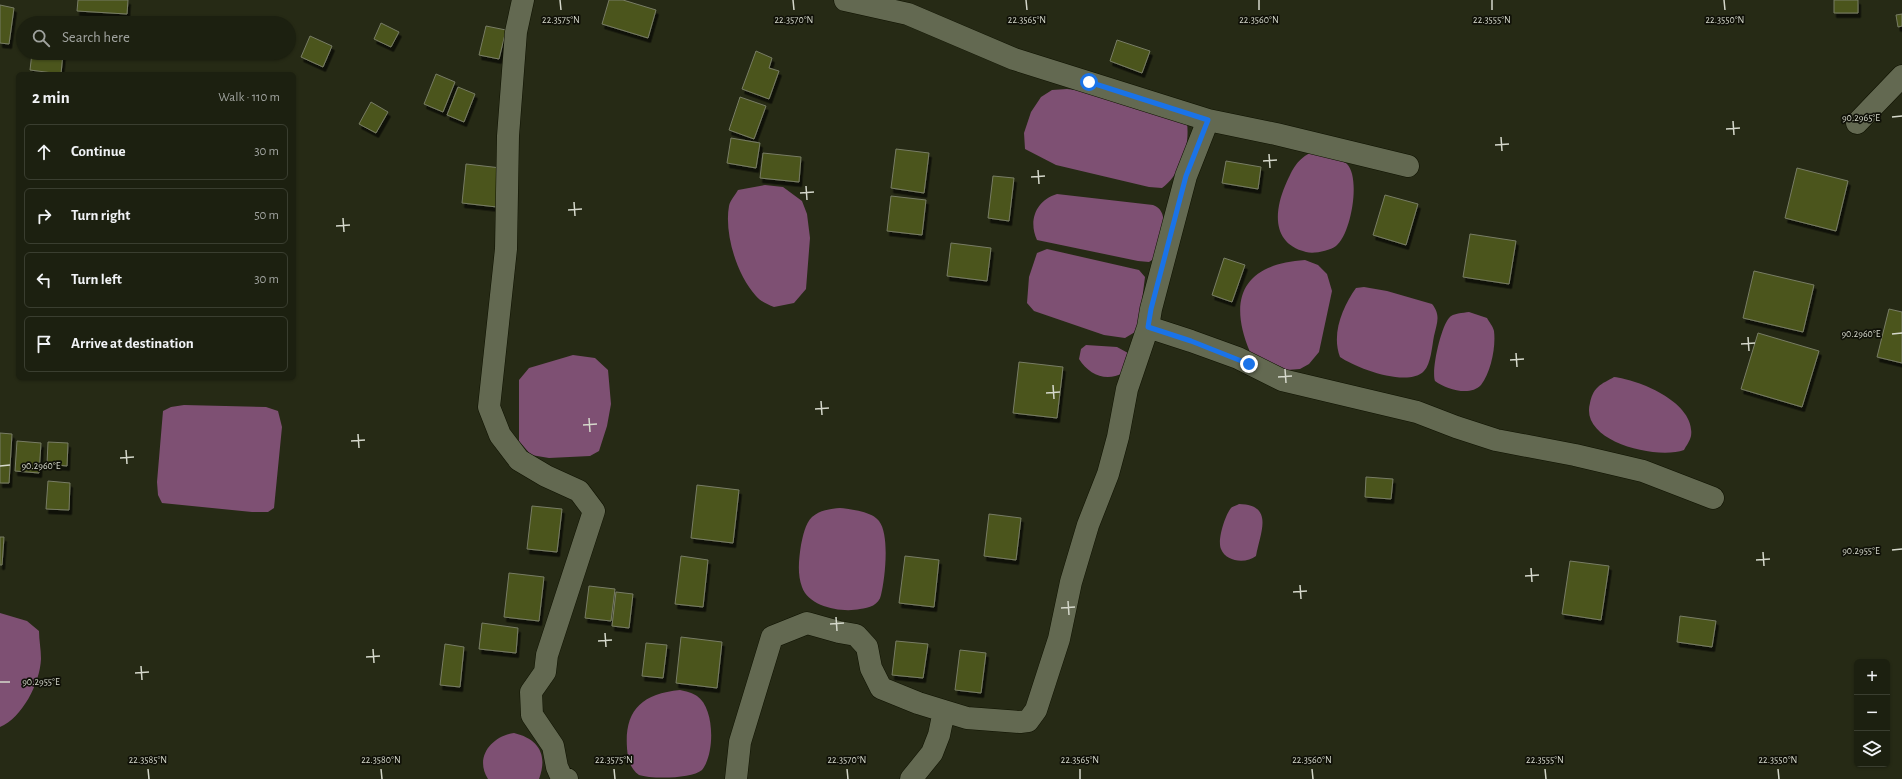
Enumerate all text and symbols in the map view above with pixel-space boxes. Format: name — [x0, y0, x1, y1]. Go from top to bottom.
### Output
text: 22.3575°N — [542, 15, 580, 25]
text: 22.3570°N — [775, 15, 813, 25]
text: 22.3565°N — [1008, 15, 1046, 25]
text: 22.3560°N — [1239, 15, 1279, 25]
text: 22.3555°N — [1473, 15, 1511, 25]
text: 22.3550°N — [1706, 15, 1744, 25]
search box — [16, 16, 296, 60]
icon: search — [30, 27, 52, 49]
text: Search here — [62, 30, 130, 45]
route start — [1080, 73, 1098, 91]
text: 2 min — [32, 89, 70, 106]
text: Walk · 110 m — [218, 91, 280, 104]
text: 90.2965°E — [1842, 113, 1880, 123]
icon: ahead — [33, 141, 55, 163]
text: Continue — [71, 144, 126, 159]
text: 30 m — [254, 145, 279, 158]
icon: right — [33, 205, 55, 227]
text: Turn right — [71, 208, 130, 223]
text: 50 m — [254, 209, 279, 222]
icon: left — [33, 269, 55, 291]
text: Turn left — [71, 272, 122, 287]
text: 30 m — [254, 273, 279, 286]
text: 90.2960°E — [1841, 329, 1881, 339]
icon: arrive — [33, 333, 55, 355]
text: Arrive at destination — [71, 336, 194, 351]
route end — [1240, 355, 1258, 373]
text: 90.2960°E — [21, 461, 61, 471]
text: 90.2955°E — [1842, 546, 1880, 556]
map controls — [1854, 659, 1890, 767]
button: + — [1854, 659, 1890, 695]
text: 90.2955°E — [22, 677, 60, 687]
button: − — [1854, 695, 1890, 731]
button: layers — [1854, 731, 1890, 767]
text: 22.3585°N — [129, 755, 167, 765]
text: 22.3580°N — [361, 755, 401, 765]
text: 22.3575°N — [595, 755, 633, 765]
text: 22.3570°N — [828, 755, 866, 765]
text: 22.3565°N — [1061, 755, 1099, 765]
text: 22.3560°N — [1292, 755, 1332, 765]
text: 22.3555°N — [1526, 755, 1564, 765]
text: 22.3550°N — [1759, 755, 1797, 765]

